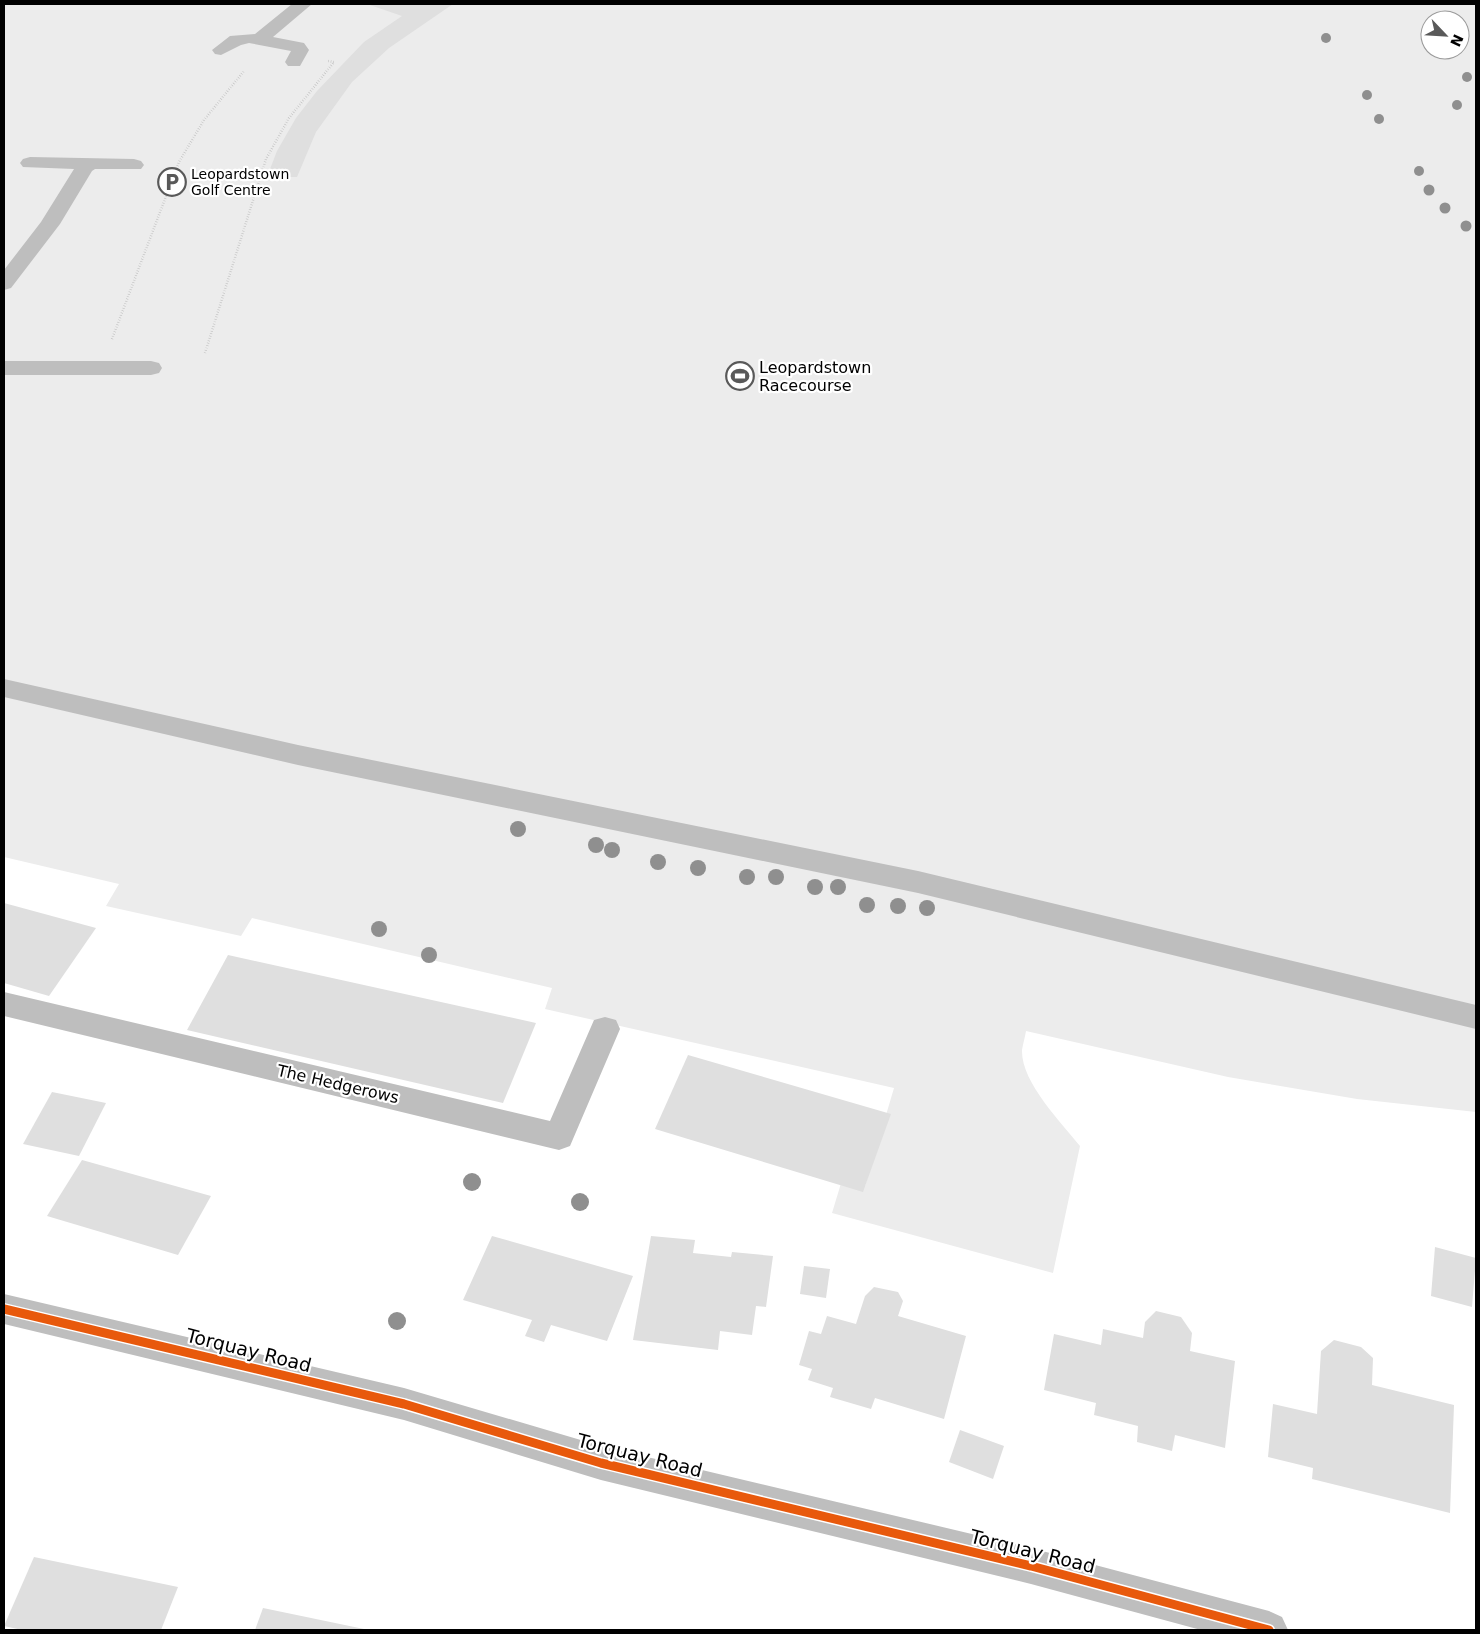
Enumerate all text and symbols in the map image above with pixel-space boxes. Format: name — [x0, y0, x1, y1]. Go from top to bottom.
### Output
north arrow — [1420, 10, 1470, 60]
text: N — [1447, 32, 1467, 49]
place label: Leopardstown Golf Centre — [191, 166, 289, 198]
parking icon: Leopardstown Golf Centre — [157, 167, 187, 197]
place label: Leopardstown Racecourse — [759, 358, 871, 395]
sports icon: Leopardstown Racecourse — [725, 361, 755, 391]
street label: The Hedgerows — [274, 1061, 401, 1107]
street label: Torquay Road — [183, 1324, 314, 1376]
street label: Torquay Road — [574, 1429, 705, 1481]
street label: Torquay Road — [967, 1525, 1098, 1577]

